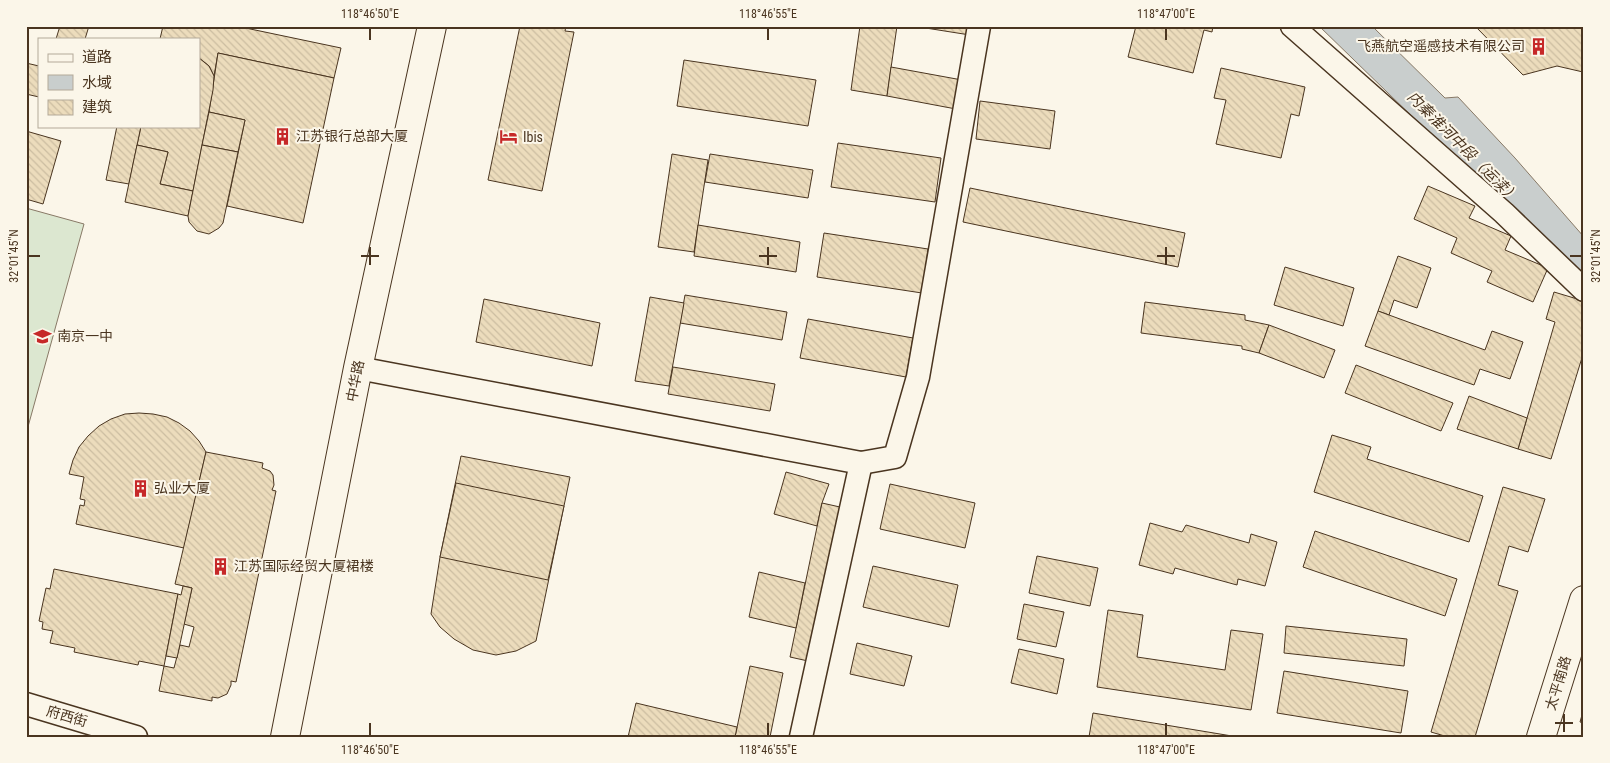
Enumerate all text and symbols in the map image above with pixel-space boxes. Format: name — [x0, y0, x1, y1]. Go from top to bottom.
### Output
text: 118°46'50"E — [341, 7, 399, 21]
text: 118°46'55"E — [739, 7, 797, 21]
text: 118°47'00"E — [1137, 7, 1195, 21]
building icon: 飞燕航空遥感技术有限公司 — [1529, 36, 1549, 56]
legend — [38, 38, 200, 128]
place label: 飞燕航空遥感技术有限公司 — [1357, 38, 1525, 54]
text: 道路 — [82, 48, 112, 66]
text: 水域 — [82, 74, 112, 92]
water label: 内秦淮河中段（运渎） — [1404, 88, 1522, 206]
text: 建筑 — [82, 98, 112, 116]
building icon: 江苏银行总部大厦 — [272, 126, 292, 146]
hotel icon: Ibis — [499, 127, 519, 147]
place label: 江苏银行总部大厦 — [296, 128, 408, 144]
place label: Ibis — [523, 129, 543, 145]
text: 32°01'45"N — [7, 229, 21, 283]
text: 32°01'45"N — [1589, 229, 1603, 283]
school or university icon: 南京一中 — [33, 326, 53, 346]
place label: 南京一中 — [57, 328, 113, 344]
street label: 中华路 — [343, 359, 367, 403]
building icon: 弘业大厦 — [130, 478, 150, 498]
place label: 弘业大厦 — [154, 480, 210, 496]
building icon: 江苏国际经贸大厦裙楼 — [210, 556, 230, 576]
place label: 江苏国际经贸大厦裙楼 — [234, 558, 374, 574]
street label: 太平南路 — [1542, 654, 1574, 712]
street label: 府西街 — [45, 703, 89, 729]
text: 118°46'50"E — [341, 743, 399, 757]
text: 118°46'55"E — [739, 743, 797, 757]
text: 118°47'00"E — [1137, 743, 1195, 757]

